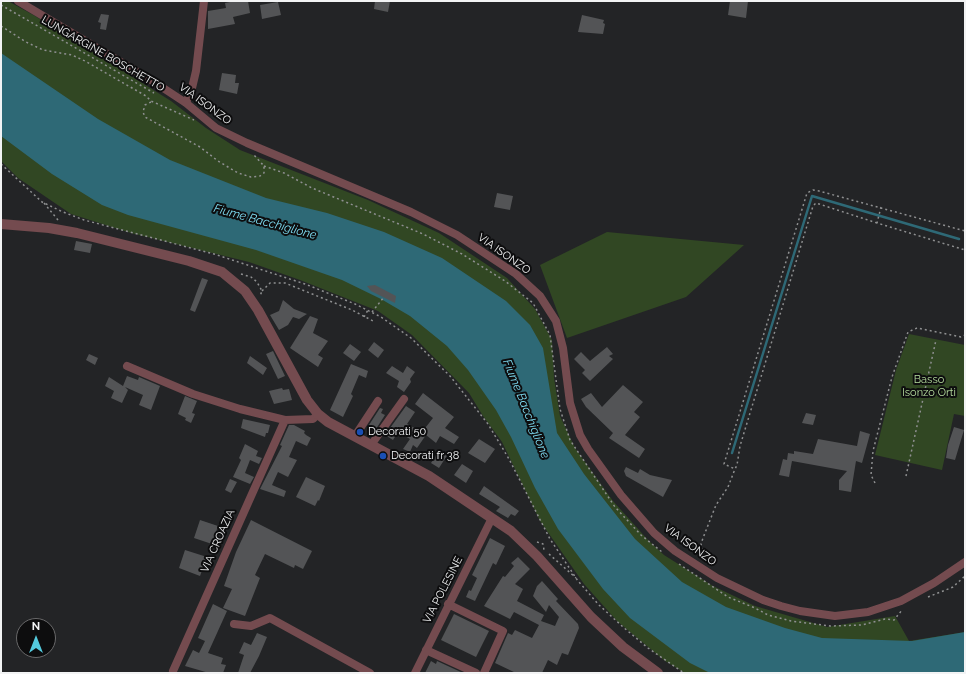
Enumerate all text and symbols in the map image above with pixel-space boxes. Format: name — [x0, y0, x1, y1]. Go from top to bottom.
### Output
street label: LUNGARGINE BOSCHETTO — [39, 13, 167, 95]
street label: VIA ISONZO — [176, 81, 234, 127]
water label: Fiume Bacchiglione — [212, 201, 318, 243]
street label: VIA ISONZO — [475, 231, 533, 277]
water label: Fiume Bacchiglione — [500, 357, 552, 461]
park label: Basso Isonzo Orti — [902, 373, 956, 399]
place label: Decorati 50 — [368, 425, 426, 439]
marker: Decorati 50 — [355, 427, 365, 437]
place label: Decorati fr 38 — [391, 449, 459, 463]
marker: Decorati fr 38 — [378, 451, 388, 461]
street label: VIA CROAZIA — [198, 507, 238, 575]
street label: VIA ISONZO — [661, 522, 719, 568]
street label: VIA POLESINE — [421, 554, 465, 626]
north arrow — [16, 618, 56, 658]
text: N — [32, 620, 40, 633]

